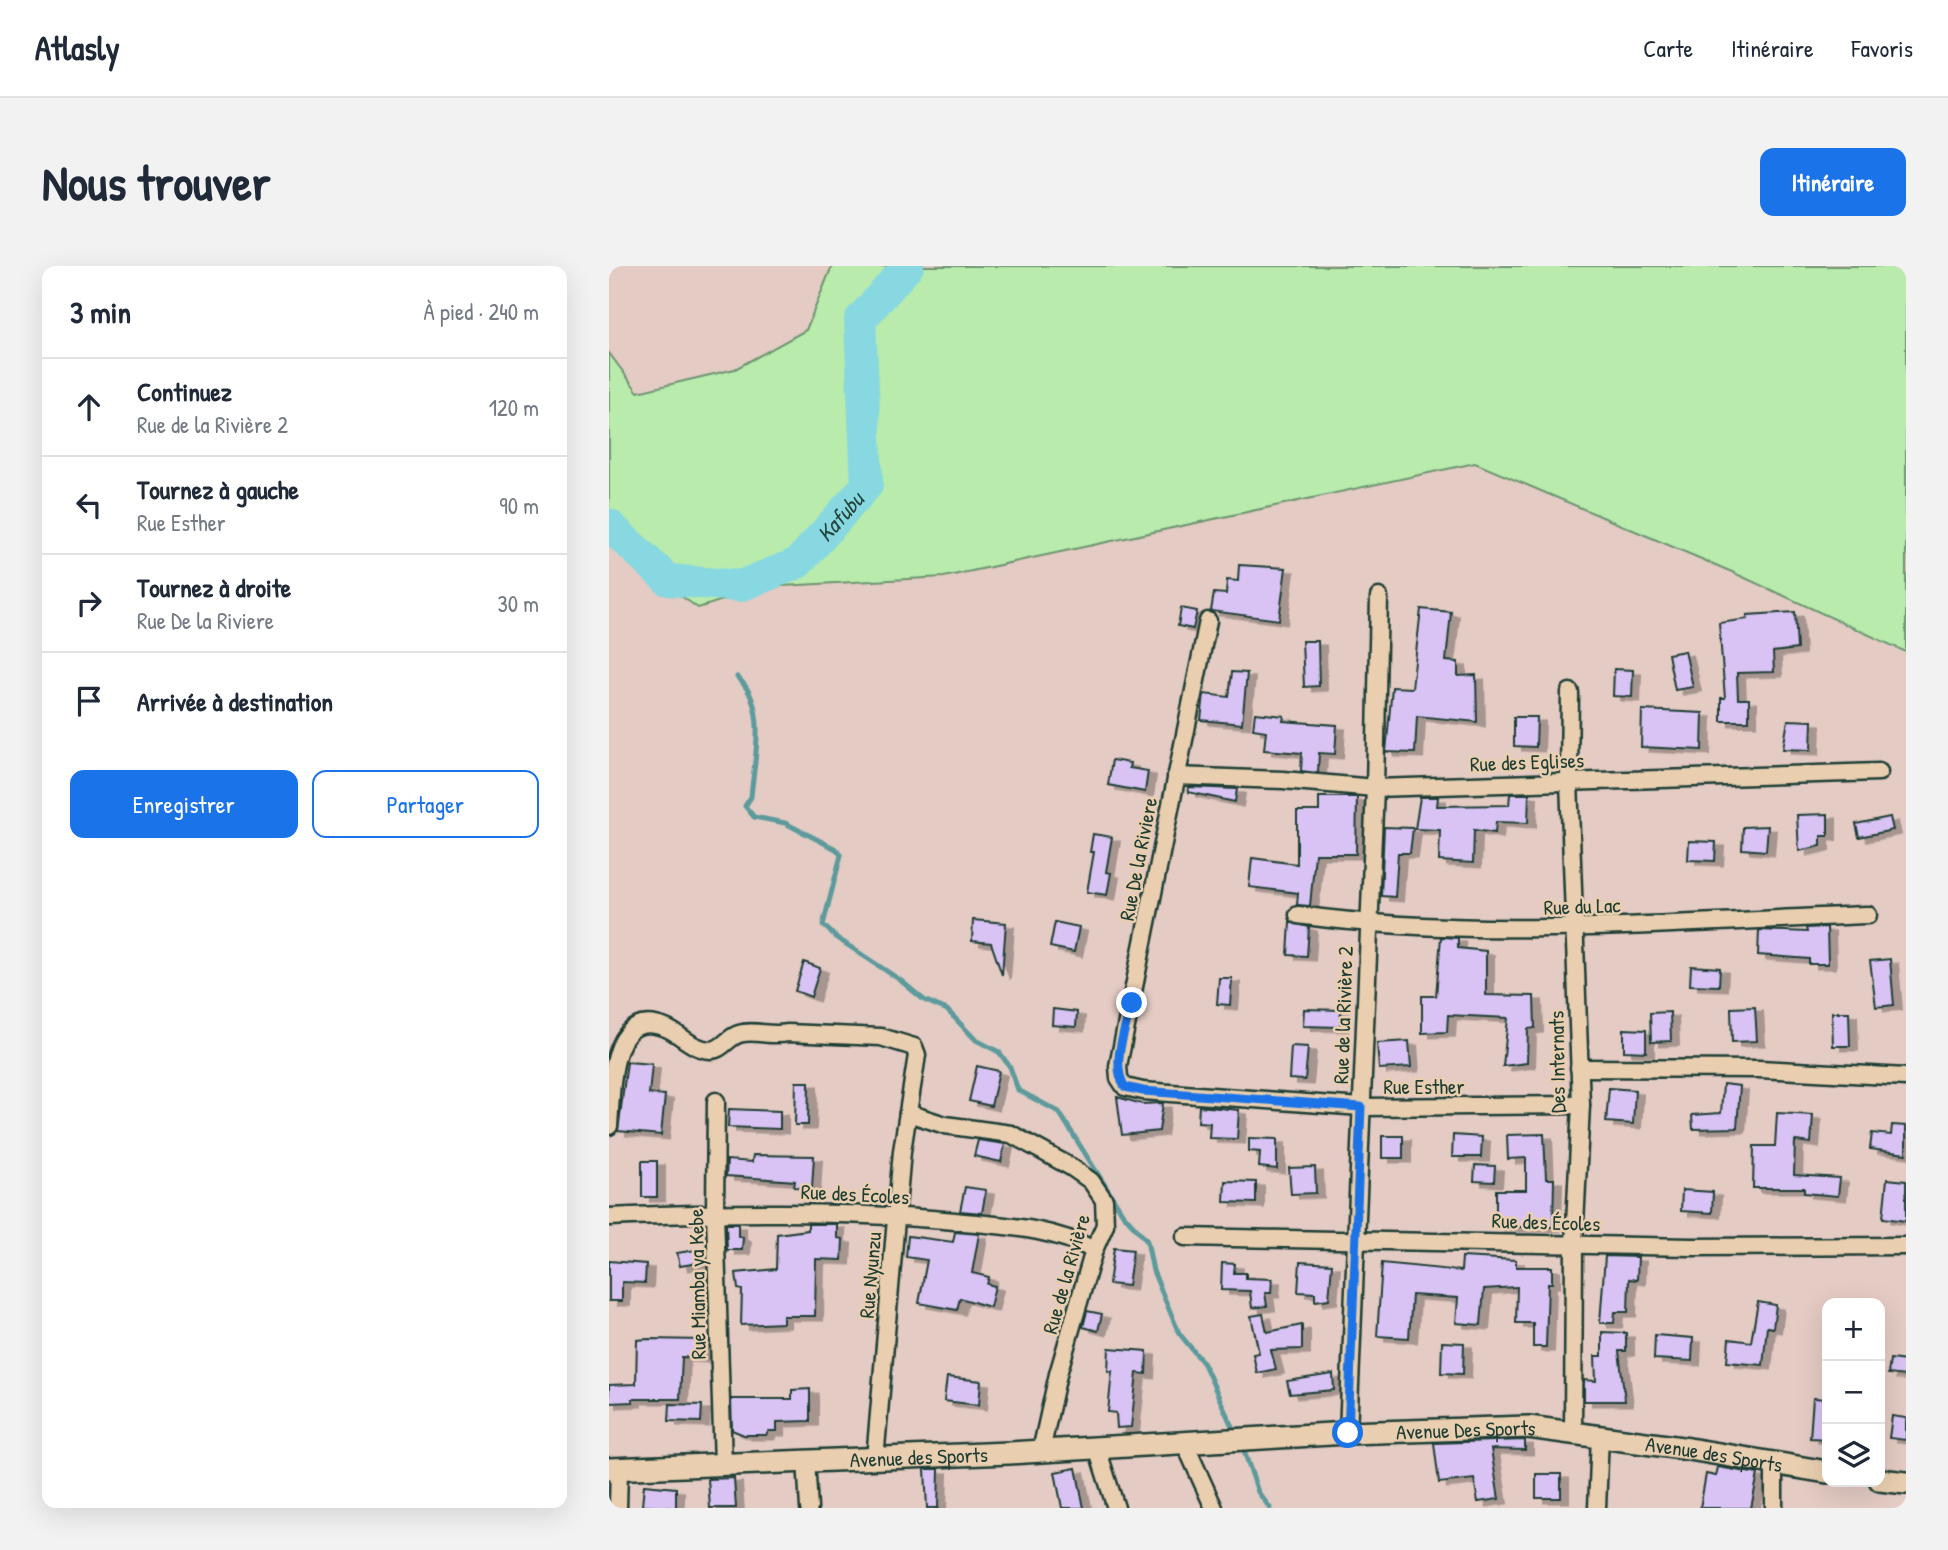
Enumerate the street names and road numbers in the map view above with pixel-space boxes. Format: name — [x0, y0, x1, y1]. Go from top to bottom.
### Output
street label: Rue des Eglises — [1470, 746, 1584, 778]
street label: Rue De la Riviere — [1112, 795, 1164, 923]
street label: Rue du Lac — [1543, 890, 1622, 922]
street label: Rue de la Rivière 2 — [1326, 945, 1360, 1084]
street label: Des Internats — [1542, 1011, 1572, 1113]
street label: Rue Esther — [1384, 1072, 1464, 1101]
street label: Rue des Écoles — [800, 1177, 910, 1211]
street label: Rue des Écoles — [1491, 1206, 1601, 1238]
street label: Rue Miamba ya Kebe — [681, 1208, 713, 1360]
street label: Rue de la Rivière — [1035, 1211, 1097, 1337]
street label: Rue Nyunzu — [852, 1230, 888, 1319]
street label: Avenue Des Sports — [1396, 1412, 1538, 1446]
street label: Avenue des Sports — [1644, 1429, 1785, 1479]
street label: Avenue des Sports — [849, 1439, 988, 1474]

